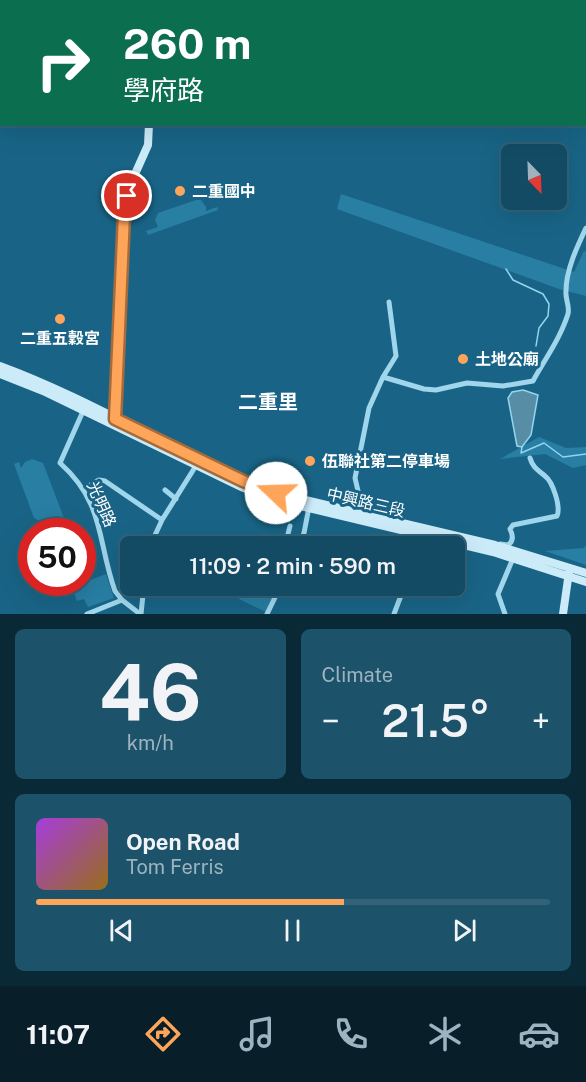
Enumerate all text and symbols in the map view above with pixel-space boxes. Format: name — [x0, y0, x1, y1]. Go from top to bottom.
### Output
text: 260 m — [123, 19, 251, 68]
icon: right — [24, 24, 102, 102]
text: 學府路 — [123, 74, 204, 106]
north arrow — [501, 144, 567, 210]
map controls — [501, 144, 567, 210]
pin — [101, 170, 152, 221]
icon: arrive — [110, 179, 143, 212]
place label: 二重國中 — [192, 182, 256, 201]
marker: 二重國中 — [173, 184, 187, 198]
marker: 二重五穀宮 — [53, 312, 67, 326]
place label: 二重五穀宮 — [20, 329, 100, 348]
place label: 土地公廟 — [475, 350, 539, 369]
marker: 土地公廟 — [456, 352, 470, 366]
district label: 二重里 — [238, 390, 298, 414]
place label: 伍聯社第二停車場 — [321, 452, 450, 471]
marker: 伍聯社第二停車場 — [303, 454, 317, 468]
position arrow — [244, 461, 308, 525]
street label: 光明路 — [83, 478, 120, 530]
street label: 中興路三段 — [325, 484, 407, 521]
speed limit sign: 50 — [18, 518, 96, 596]
text: 11:09 · 2 min · 590 m — [189, 553, 396, 579]
text: 46 — [99, 646, 202, 738]
text: Climate — [322, 663, 393, 687]
text: 21.5° — [381, 694, 490, 747]
text: − — [322, 702, 340, 740]
text: + — [532, 702, 550, 740]
text: km/h — [127, 731, 174, 755]
text: Open Road — [126, 829, 240, 855]
text: Tom Ferris — [126, 855, 224, 879]
icon: previous — [105, 914, 138, 947]
icon: pause — [276, 914, 309, 947]
icon: next — [448, 914, 481, 947]
icon: directions — [142, 1013, 184, 1055]
icon: music — [236, 1013, 278, 1055]
icon: phone — [330, 1013, 372, 1055]
icon: climate — [424, 1013, 466, 1055]
icon: car — [518, 1013, 560, 1055]
text: 11:07 — [26, 1018, 90, 1050]

